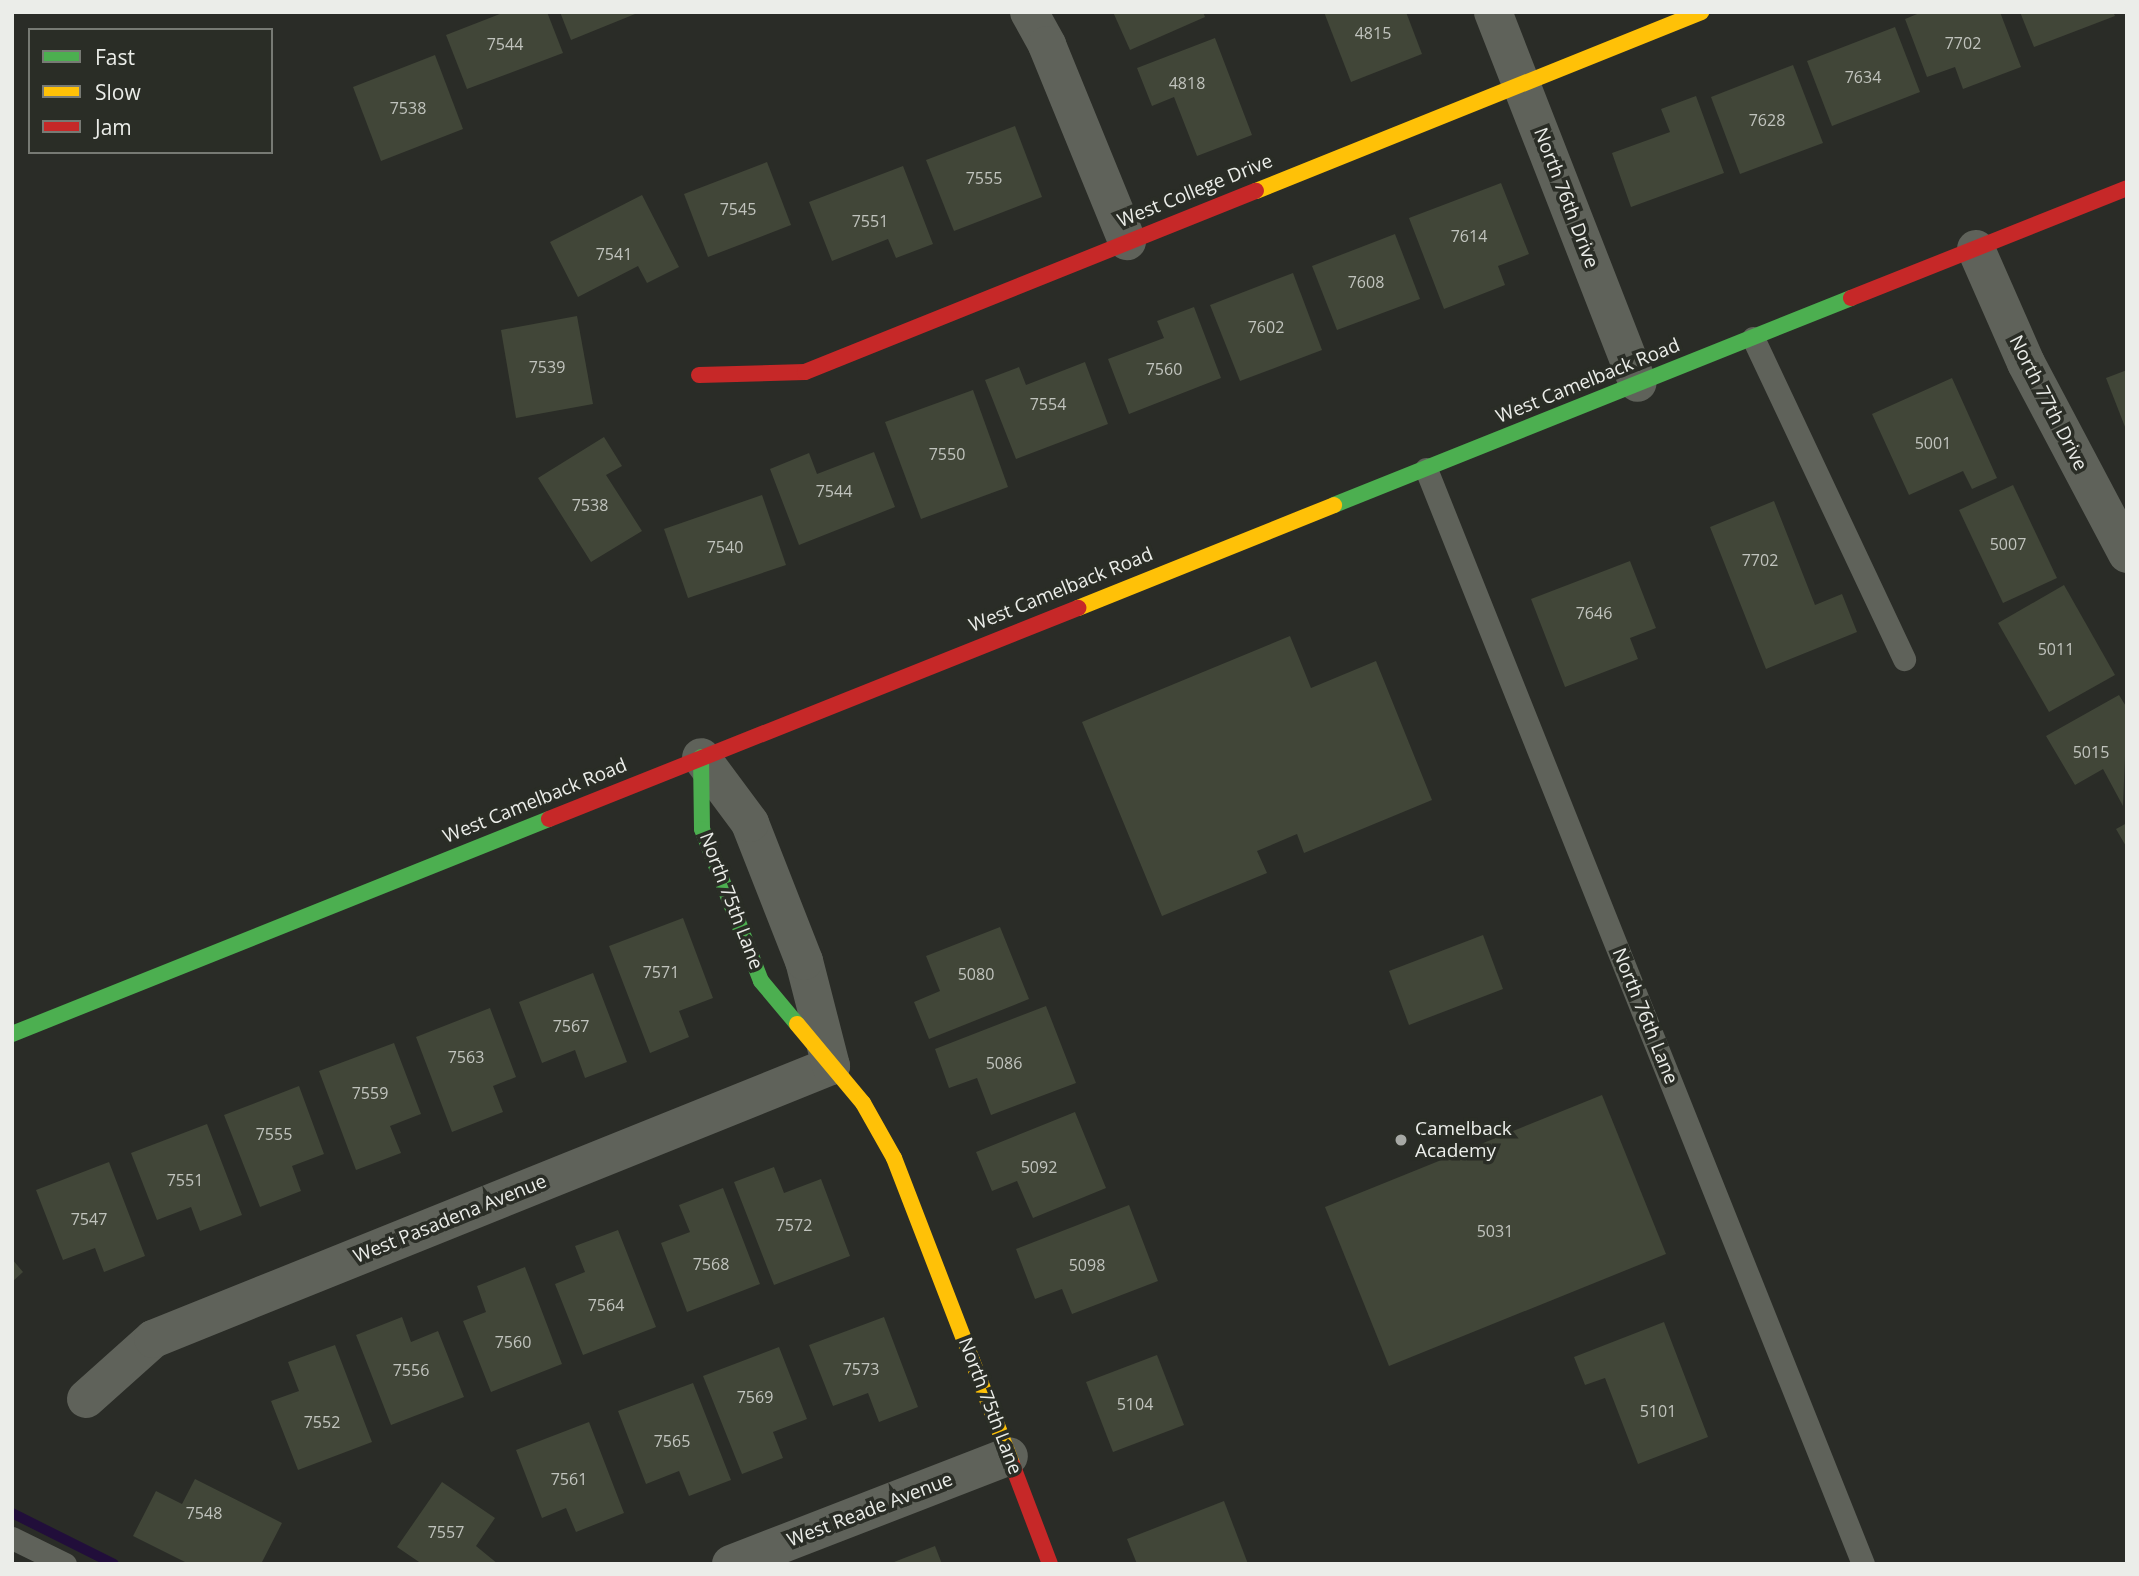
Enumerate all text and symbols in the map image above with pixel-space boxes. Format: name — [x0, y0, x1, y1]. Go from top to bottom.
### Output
house number: 4815 — [1355, 23, 1391, 43]
legend — [28, 28, 273, 154]
house number: 7702 — [1945, 33, 1981, 53]
house number: 7544 — [487, 34, 523, 54]
text: Fast — [95, 43, 135, 71]
house number: 7634 — [1845, 67, 1881, 87]
house number: 4818 — [1169, 73, 1205, 93]
text: Slow — [95, 78, 141, 106]
house number: 7538 — [390, 98, 426, 118]
house number: 7628 — [1749, 110, 1785, 130]
text: Jam — [95, 113, 132, 141]
street label: North 76th Drive — [1529, 125, 1603, 271]
street label: West College Drive — [1114, 150, 1276, 232]
house number: 7555 — [966, 168, 1002, 188]
house number: 7545 — [720, 199, 756, 219]
house number: 7551 — [852, 211, 888, 231]
house number: 7614 — [1451, 226, 1487, 246]
house number: 7541 — [596, 244, 632, 264]
house number: 7608 — [1348, 272, 1384, 292]
house number: 7602 — [1248, 317, 1284, 337]
street label: North 77th Drive — [2004, 332, 2092, 474]
street label: West Camelback Road — [1493, 334, 1683, 428]
house number: 7539 — [529, 357, 565, 377]
house number: 7560 — [1146, 359, 1182, 379]
house number: 7554 — [1030, 394, 1066, 414]
house number: 5001 — [1915, 433, 1951, 453]
house number: 7550 — [929, 444, 965, 464]
house number: 7544 — [816, 481, 852, 501]
house number: 7538 — [572, 495, 608, 515]
house number: 5007 — [1990, 534, 2026, 554]
house number: 7540 — [707, 537, 743, 557]
street label: West Camelback Road — [966, 543, 1156, 637]
house number: 7702 — [1742, 550, 1778, 570]
house number: 7646 — [1576, 603, 1612, 623]
house number: 5011 — [2038, 639, 2074, 659]
house number: 5015 — [2073, 742, 2109, 762]
street label: West Camelback Road — [440, 754, 630, 848]
street label: North 75th Lane — [694, 829, 768, 973]
street label: North 76th Lane — [1607, 945, 1683, 1087]
house number: 7571 — [643, 962, 679, 982]
house number: 5080 — [958, 964, 994, 984]
house number: 7567 — [553, 1016, 589, 1036]
house number: 7563 — [448, 1047, 484, 1067]
house number: 5086 — [986, 1053, 1022, 1073]
house number: 7559 — [352, 1083, 388, 1103]
place label: Camelback Academy — [1415, 1118, 1512, 1162]
house number: 7555 — [256, 1124, 292, 1144]
marker: Camelback Academy — [1393, 1132, 1409, 1148]
house number: 5092 — [1021, 1157, 1057, 1177]
house number: 7551 — [167, 1170, 203, 1190]
street label: West Pasadena Avenue — [350, 1170, 550, 1268]
house number: 7547 — [71, 1209, 107, 1229]
house number: 7572 — [776, 1215, 812, 1235]
house number: 5031 — [1477, 1221, 1513, 1241]
house number: 7568 — [693, 1254, 729, 1274]
house number: 5098 — [1069, 1255, 1105, 1275]
house number: 7564 — [588, 1295, 624, 1315]
house number: 7560 — [495, 1332, 531, 1352]
street label: North 75th Lane — [953, 1334, 1027, 1478]
house number: 7573 — [843, 1359, 879, 1379]
house number: 7556 — [393, 1360, 429, 1380]
house number: 7569 — [737, 1387, 773, 1407]
house number: 5104 — [1117, 1394, 1153, 1414]
house number: 5101 — [1640, 1401, 1676, 1421]
house number: 7552 — [304, 1412, 340, 1432]
house number: 7565 — [654, 1431, 690, 1451]
street label: West Reade Avenue — [784, 1468, 956, 1552]
house number: 7561 — [551, 1469, 587, 1489]
house number: 7548 — [186, 1503, 222, 1523]
house number: 7557 — [428, 1522, 464, 1542]

